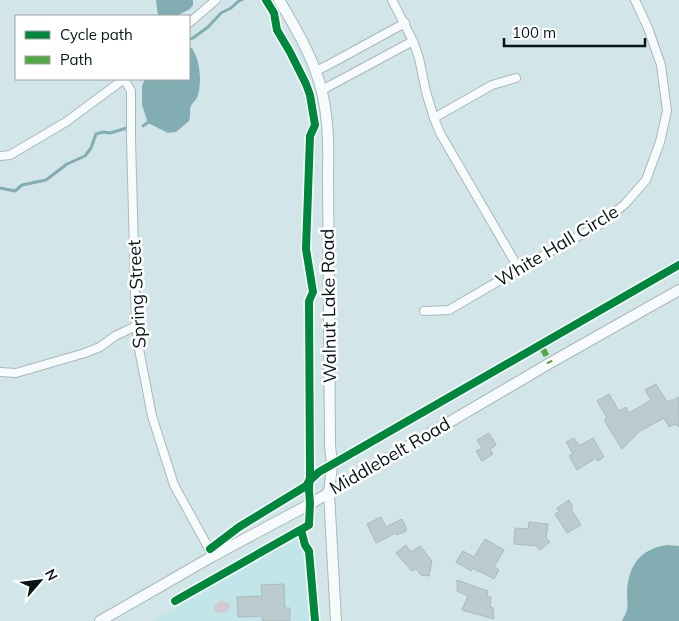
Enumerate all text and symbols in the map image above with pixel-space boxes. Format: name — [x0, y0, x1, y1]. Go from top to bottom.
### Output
legend — [15, 15, 190, 80]
scale bar — [504, 15, 645, 47]
text: 100 m — [512, 23, 556, 42]
text: Cycle path — [60, 25, 133, 44]
text: Path — [60, 50, 92, 69]
street label: White Hall Circle — [491, 200, 622, 291]
street label: Walnut Lake Road — [316, 229, 341, 383]
street label: Spring Street — [122, 239, 151, 349]
street label: Middlebelt Road — [325, 412, 454, 499]
north arrow — [15, 556, 65, 606]
text: N — [41, 566, 62, 584]

